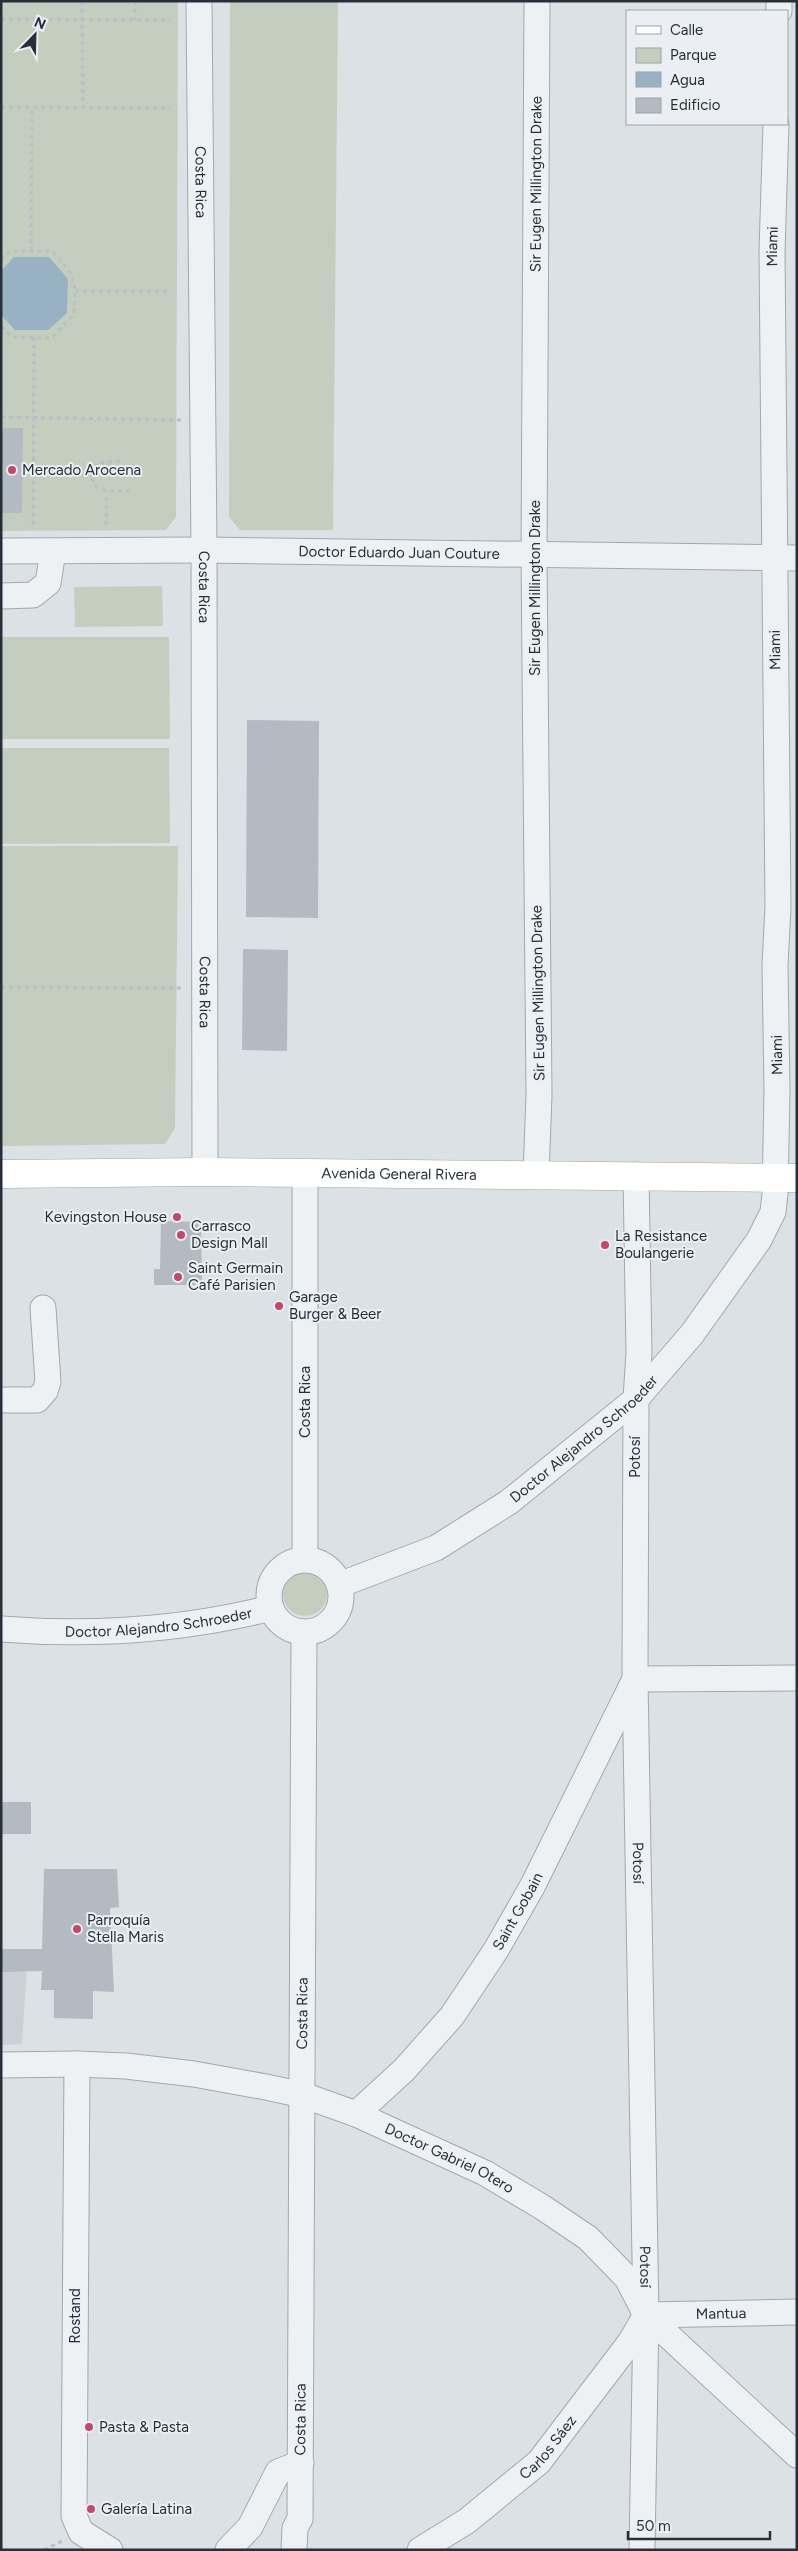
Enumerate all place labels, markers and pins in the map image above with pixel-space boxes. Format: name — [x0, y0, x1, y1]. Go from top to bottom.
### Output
place label: Mercado Arocena — [22, 461, 141, 479]
marker: Mercado Arocena — [6, 464, 18, 476]
place label: Kevingston House — [45, 1208, 167, 1226]
marker: Kevingston House — [171, 1211, 183, 1223]
place label: Carrasco Design Mall — [191, 1217, 268, 1252]
place label: La Resistance Boulangerie — [615, 1227, 707, 1262]
marker: Carrasco Design Mall — [175, 1229, 187, 1241]
marker: La Resistance Boulangerie — [599, 1239, 611, 1251]
place label: Saint Germain Café Parisien — [188, 1259, 283, 1294]
marker: Saint Germain Café Parisien — [172, 1271, 184, 1283]
place label: Garage Burger & Beer — [289, 1288, 381, 1323]
marker: Garage Burger & Beer — [273, 1300, 285, 1312]
place label: Parroquía Stella Maris — [87, 1911, 164, 1946]
marker: Parroquía Stella Maris — [71, 1923, 83, 1935]
place label: Pasta & Pasta — [99, 2418, 189, 2436]
marker: Pasta & Pasta — [83, 2421, 95, 2433]
place label: Galería Latina — [101, 2500, 192, 2518]
marker: Galería Latina — [85, 2503, 97, 2515]

